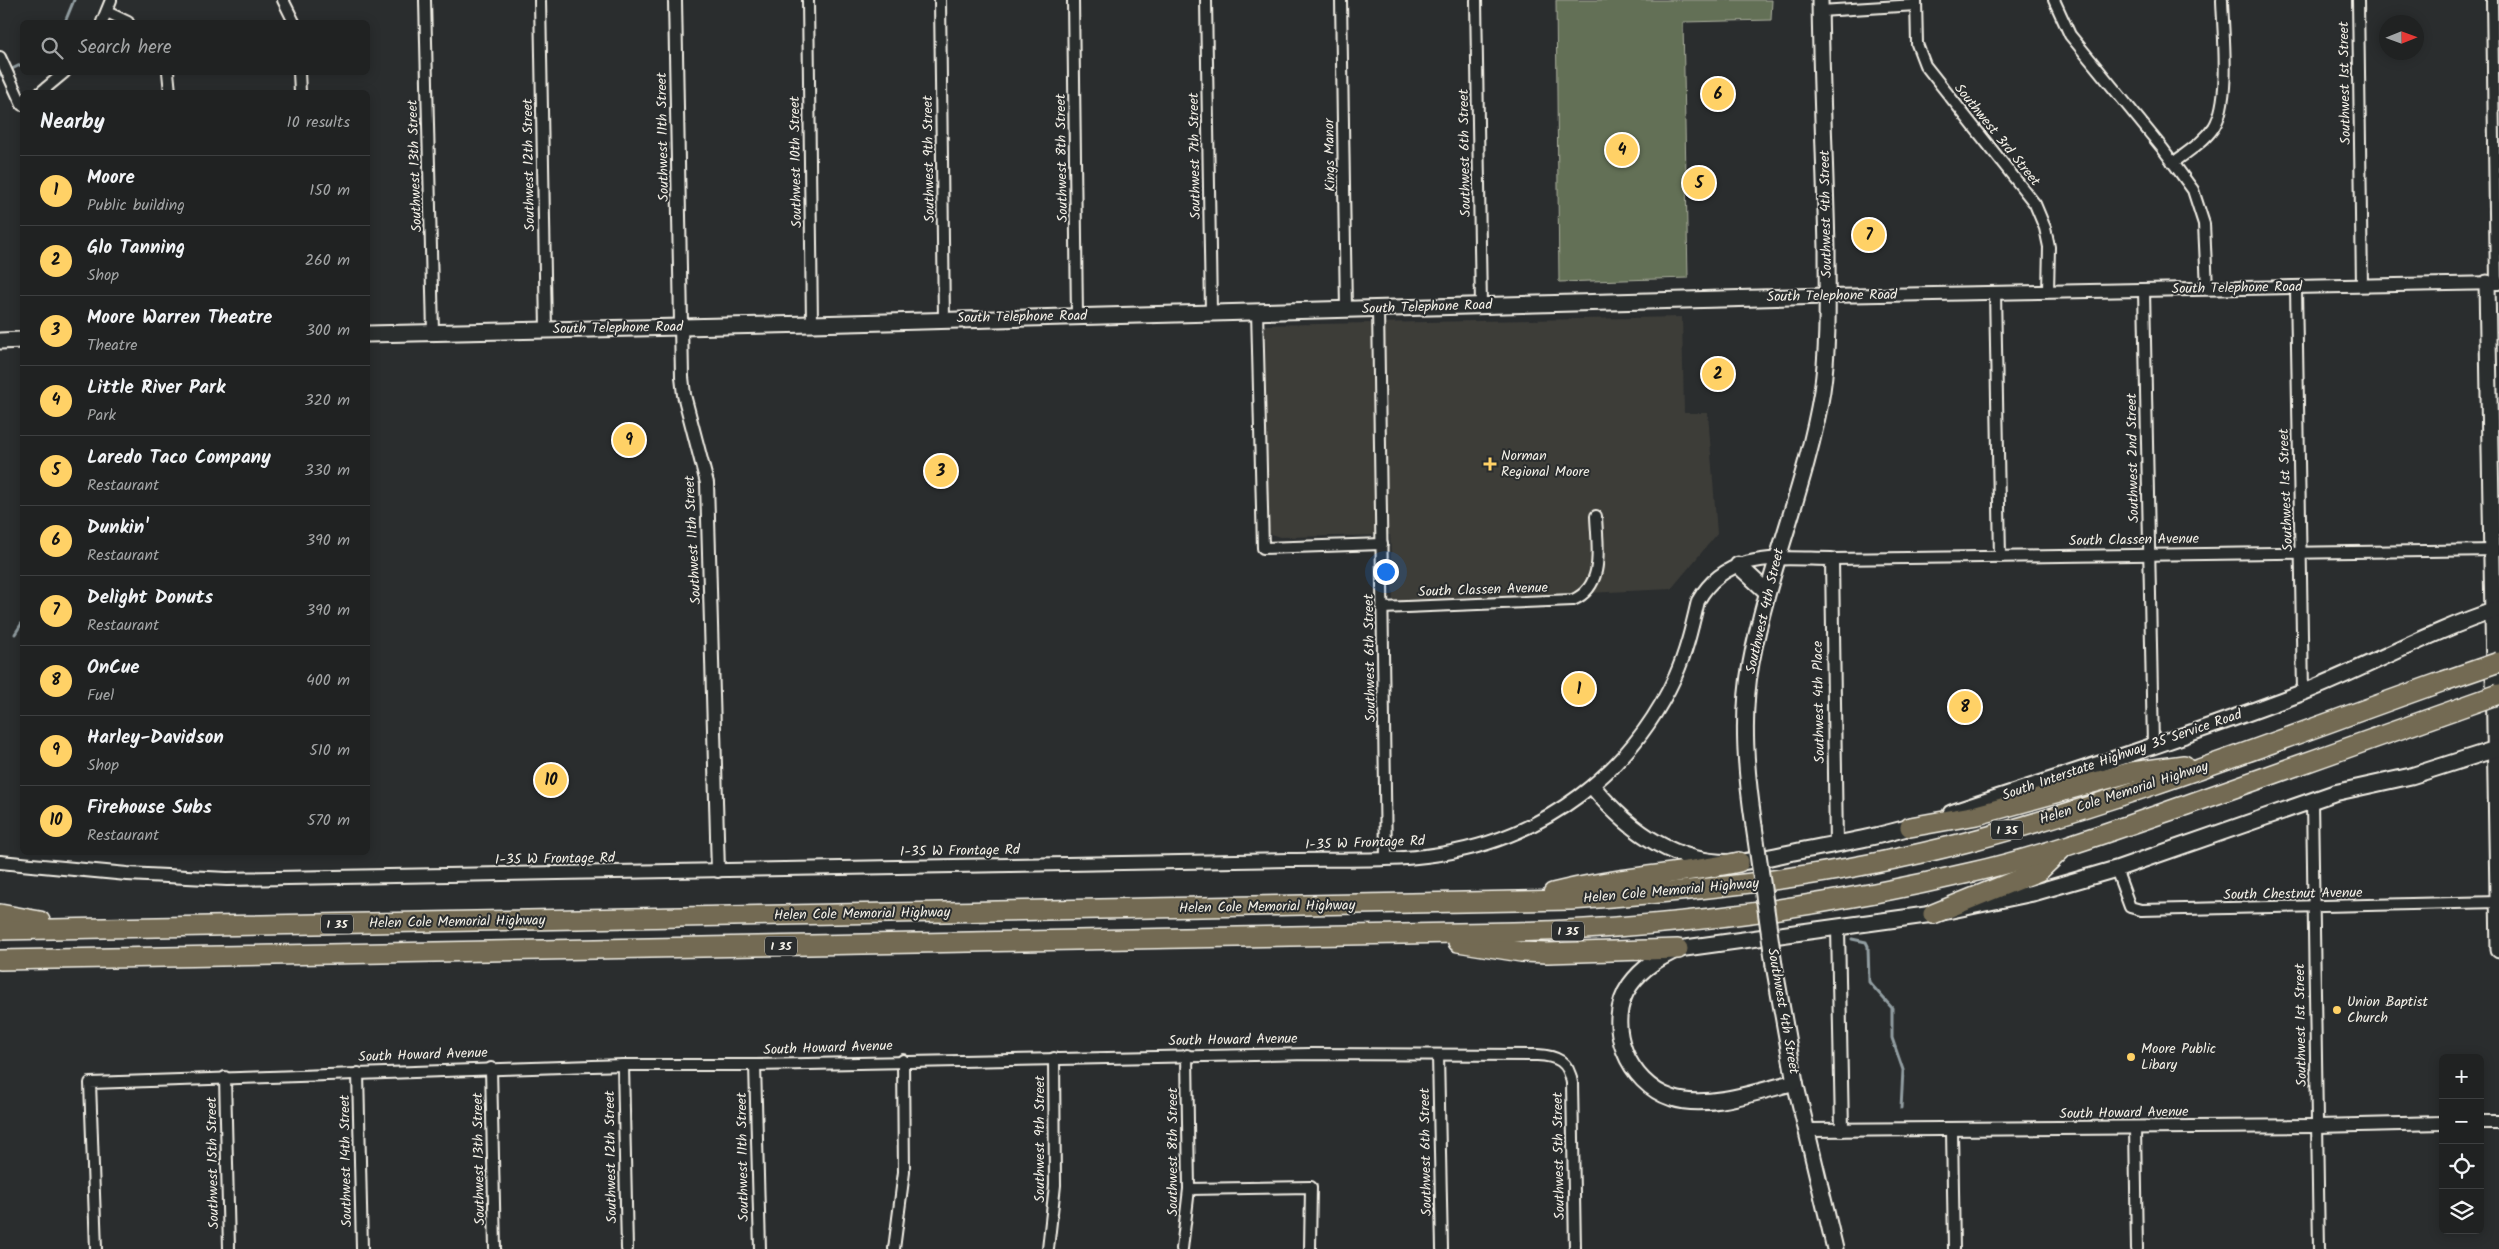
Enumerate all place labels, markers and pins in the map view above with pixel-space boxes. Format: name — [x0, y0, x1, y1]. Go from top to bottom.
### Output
pin: 6 — [1702, 75, 1734, 113]
pin: 4 — [1606, 131, 1638, 169]
pin: 5 — [1683, 164, 1715, 202]
pin: 7 — [1853, 216, 1885, 254]
pin: 2 — [1702, 355, 1734, 393]
pin: 9 — [613, 421, 645, 459]
place label: Norman Regional Moore — [1501, 445, 1590, 483]
pin: 3 — [925, 452, 957, 490]
marker: Norman Regional Moore — [1483, 457, 1497, 471]
pin: 1 — [1563, 670, 1595, 708]
pin: 8 — [1949, 688, 1981, 726]
pin: 10 — [535, 761, 567, 799]
place label: Union Baptist Church — [2347, 991, 2428, 1029]
marker: Union Baptist Church — [2331, 1004, 2343, 1016]
place label: Moore Public Libary — [2141, 1038, 2216, 1076]
marker: Moore Public Libary — [2125, 1051, 2137, 1063]

